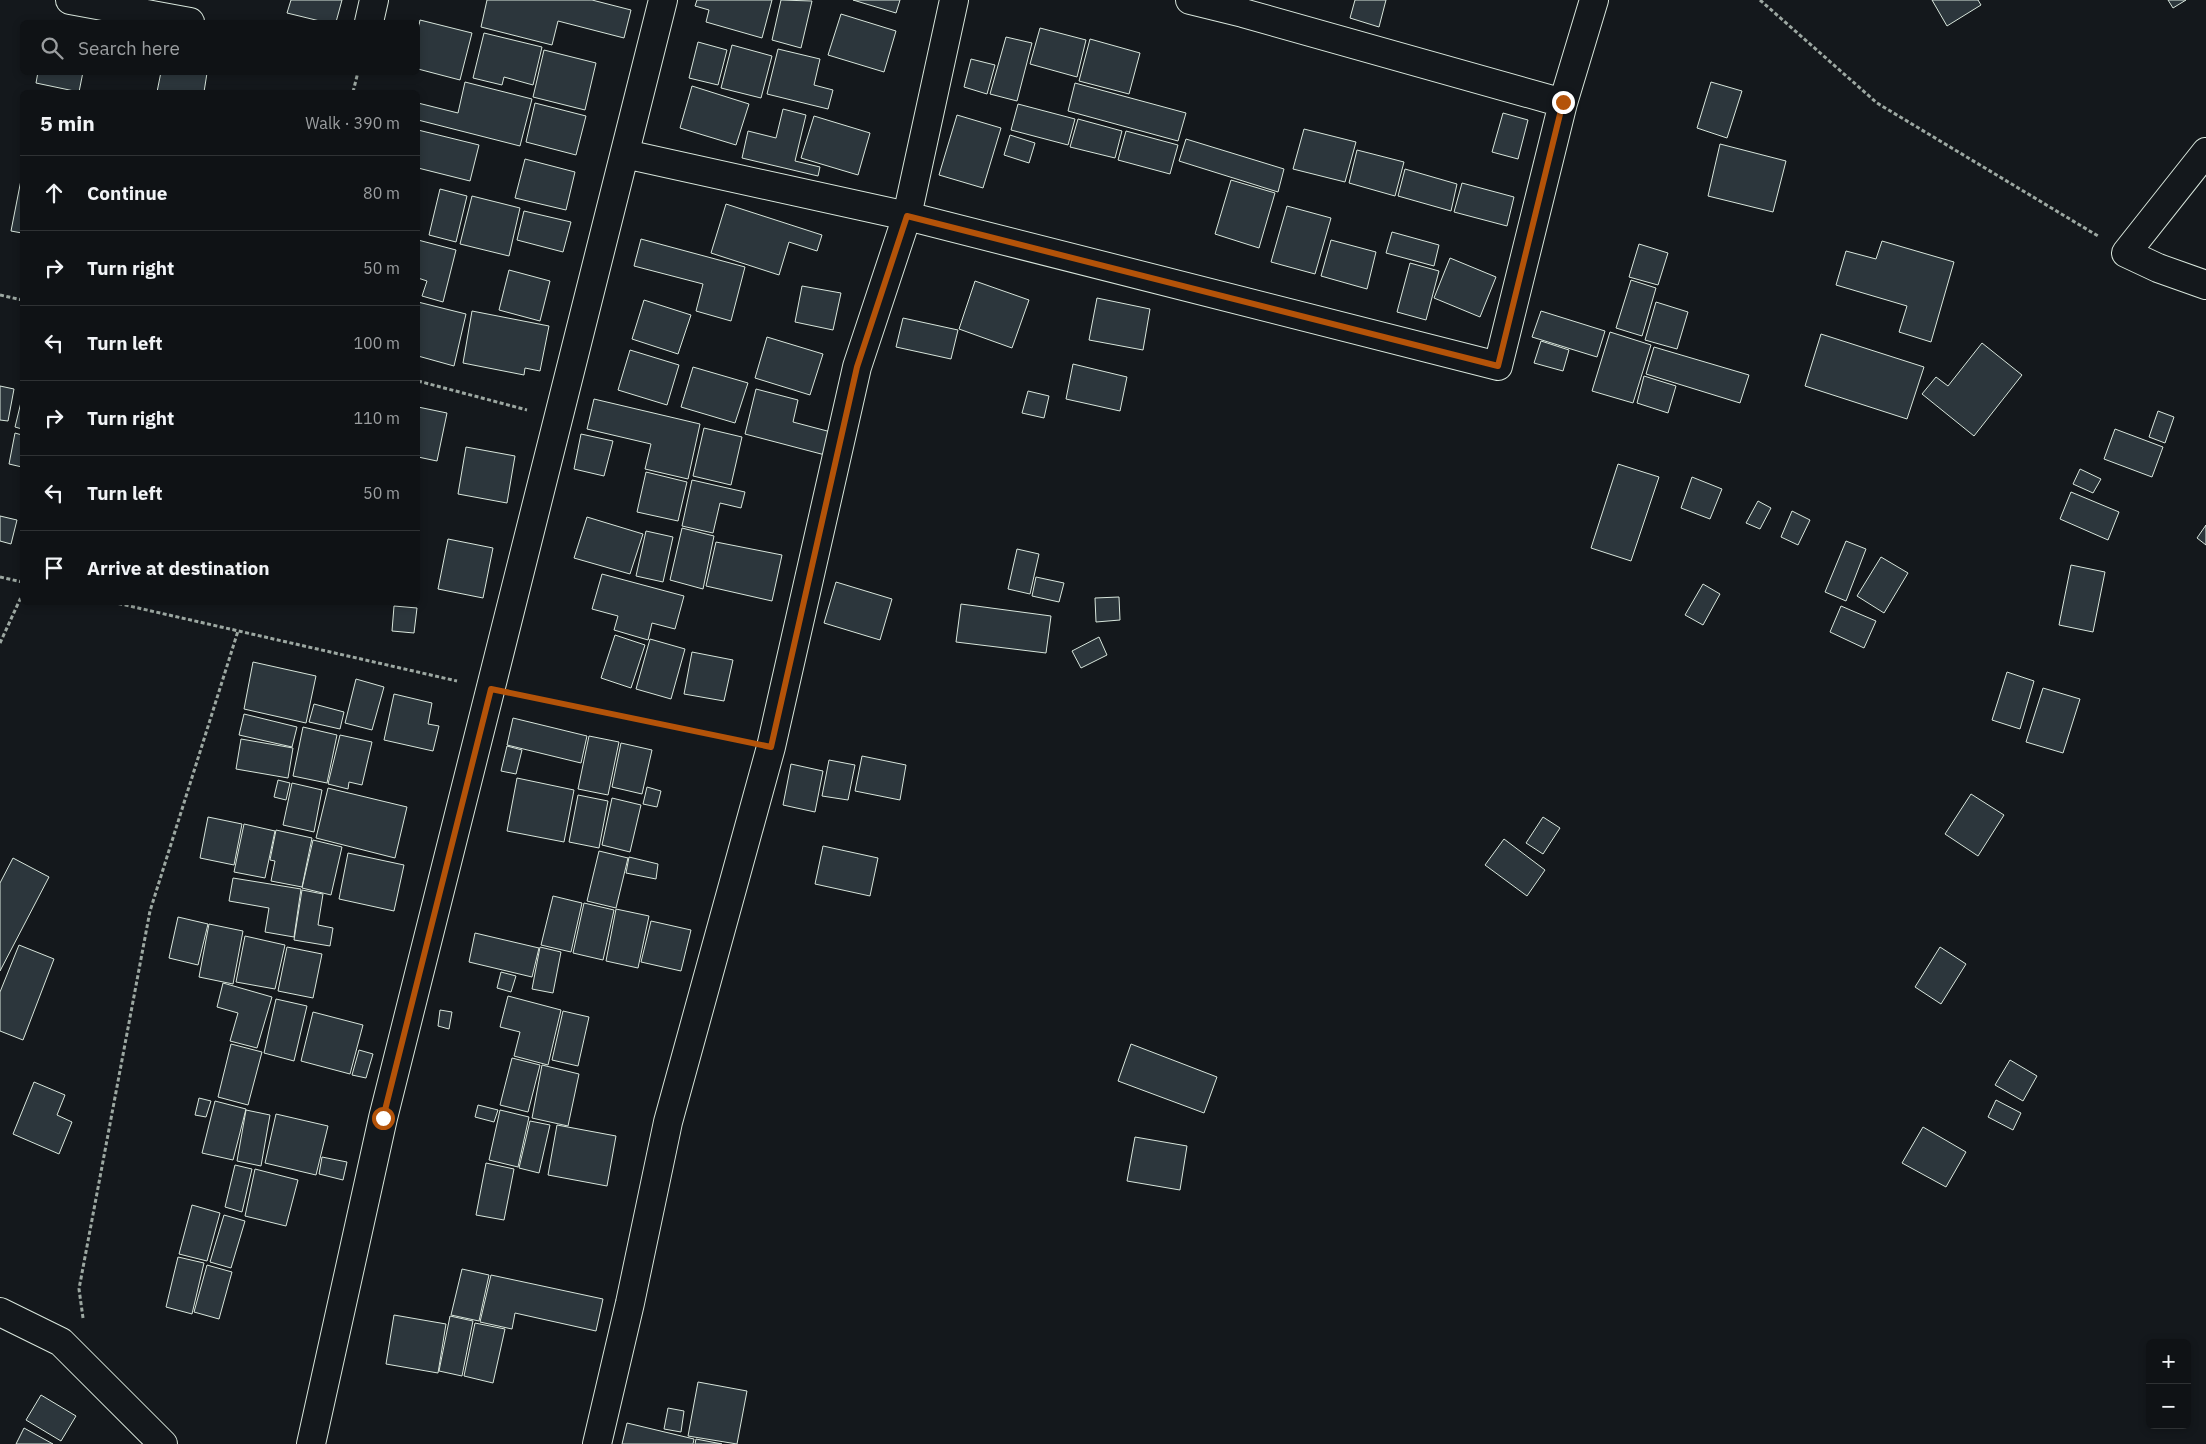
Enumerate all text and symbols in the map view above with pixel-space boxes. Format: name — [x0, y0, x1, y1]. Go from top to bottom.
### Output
search box — [20, 20, 420, 75]
icon: search — [38, 34, 66, 62]
text: Search here — [78, 36, 180, 60]
route end — [1552, 91, 1575, 114]
text: 5 min — [40, 109, 95, 137]
text: Walk · 390 m — [305, 113, 400, 133]
icon: ahead — [40, 179, 68, 207]
text: Continue — [87, 181, 167, 205]
text: 80 m — [363, 183, 400, 203]
icon: right — [40, 254, 68, 282]
text: Turn right — [87, 256, 174, 280]
text: 50 m — [363, 258, 400, 278]
icon: left — [40, 329, 68, 357]
text: Turn left — [87, 331, 163, 355]
text: 100 m — [353, 333, 400, 353]
icon: right — [40, 404, 68, 432]
text: Turn right — [87, 406, 174, 430]
text: 110 m — [353, 408, 400, 428]
icon: left — [40, 479, 68, 507]
text: Turn left — [87, 481, 163, 505]
text: 50 m — [363, 483, 400, 503]
icon: arrive — [40, 554, 68, 582]
text: Arrive at destination — [87, 556, 270, 580]
route start — [372, 1107, 395, 1130]
map controls — [2146, 1339, 2191, 1429]
button: + — [2146, 1339, 2191, 1384]
button: − — [2146, 1384, 2191, 1429]

